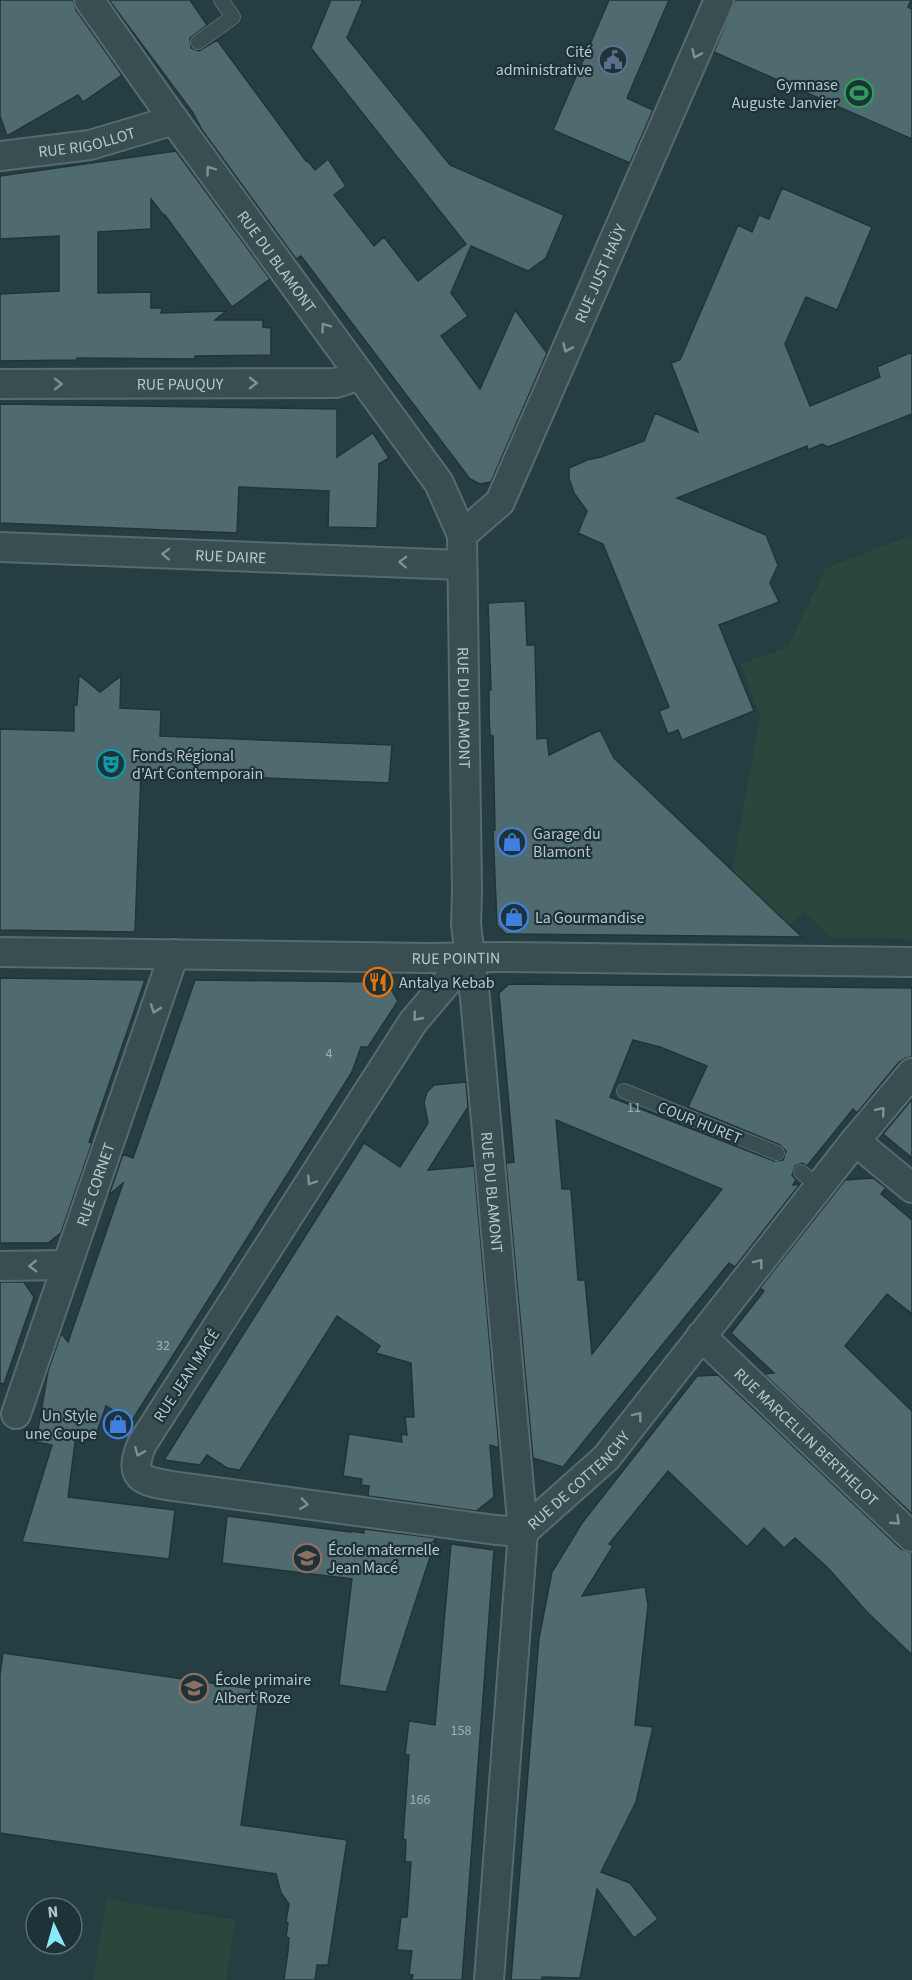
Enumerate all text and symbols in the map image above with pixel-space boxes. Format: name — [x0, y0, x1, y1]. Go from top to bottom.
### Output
place label: Cité administrative — [496, 41, 592, 81]
public building icon: Cité administrative — [597, 44, 629, 76]
one-way arrow — [691, 47, 703, 58]
place label: Gymnase Auguste Janvier — [732, 74, 838, 114]
sports icon: Gymnase Auguste Janvier — [843, 77, 875, 109]
street label: RUE RIGOLLOT — [37, 122, 139, 163]
one-way arrow — [207, 165, 218, 176]
street label: RUE DU BLAMONT — [232, 206, 321, 318]
street label: RUE JUST HAÜY — [570, 220, 632, 326]
one-way arrow — [322, 323, 333, 334]
one-way arrow — [562, 341, 574, 352]
street label: RUE PAUQUY — [137, 373, 224, 396]
one-way arrow — [249, 377, 258, 389]
one-way arrow — [54, 378, 63, 390]
street label: RUE DAIRE — [195, 545, 267, 569]
one-way arrow — [162, 547, 171, 560]
one-way arrow — [399, 556, 408, 569]
street label: RUE DU BLAMONT — [452, 647, 475, 769]
place label: Fonds Régional d'Art Contemporain — [132, 745, 263, 785]
theatre icon: Fonds Régional d'Art Contemporain — [95, 748, 127, 780]
place label: Garage du Blamont — [533, 823, 601, 863]
shop icon: Garage du Blamont — [496, 826, 528, 858]
shop icon: La Gourmandise — [498, 901, 530, 933]
place label: La Gourmandise — [535, 907, 644, 929]
street label: RUE POINTIN — [412, 947, 500, 970]
restaurant icon: Antalya Kebab — [362, 966, 394, 998]
place label: Antalya Kebab — [399, 972, 495, 994]
one-way arrow — [150, 1003, 163, 1014]
one-way arrow — [414, 1011, 425, 1022]
house number: 4 — [326, 1044, 333, 1064]
street label: COUR HURET — [654, 1096, 745, 1150]
house number: 11 — [627, 1098, 641, 1118]
one-way arrow — [873, 1107, 884, 1118]
street label: RUE DU BLAMONT — [475, 1131, 508, 1254]
street label: RUE CORNET — [71, 1139, 121, 1229]
one-way arrow — [306, 1175, 318, 1185]
one-way arrow — [751, 1259, 762, 1270]
one-way arrow — [29, 1260, 38, 1272]
street label: RUE JEAN MACÉ — [148, 1325, 225, 1426]
house number: 32 — [156, 1336, 170, 1356]
street label: RUE MARCELLIN BERTHELOT — [729, 1363, 883, 1512]
place label: Un Style une Coupe — [25, 1405, 97, 1445]
shop icon: Un Style une Coupe — [102, 1408, 134, 1440]
one-way arrow — [631, 1412, 642, 1423]
street label: RUE DE COTTENCHY — [523, 1426, 636, 1535]
one-way arrow — [134, 1445, 146, 1456]
one-way arrow — [299, 1497, 308, 1510]
one-way arrow — [889, 1514, 899, 1525]
place label: École maternelle Jean Macé — [328, 1539, 440, 1579]
school or university icon: École maternelle Jean Macé — [291, 1542, 323, 1574]
place label: École primaire Albert Roze — [215, 1669, 311, 1709]
school or university icon: École primaire Albert Roze — [178, 1672, 210, 1704]
house number: 158 — [451, 1721, 471, 1741]
house number: 166 — [410, 1790, 430, 1810]
north arrow — [24, 1896, 84, 1956]
text: N — [47, 1901, 59, 1923]

